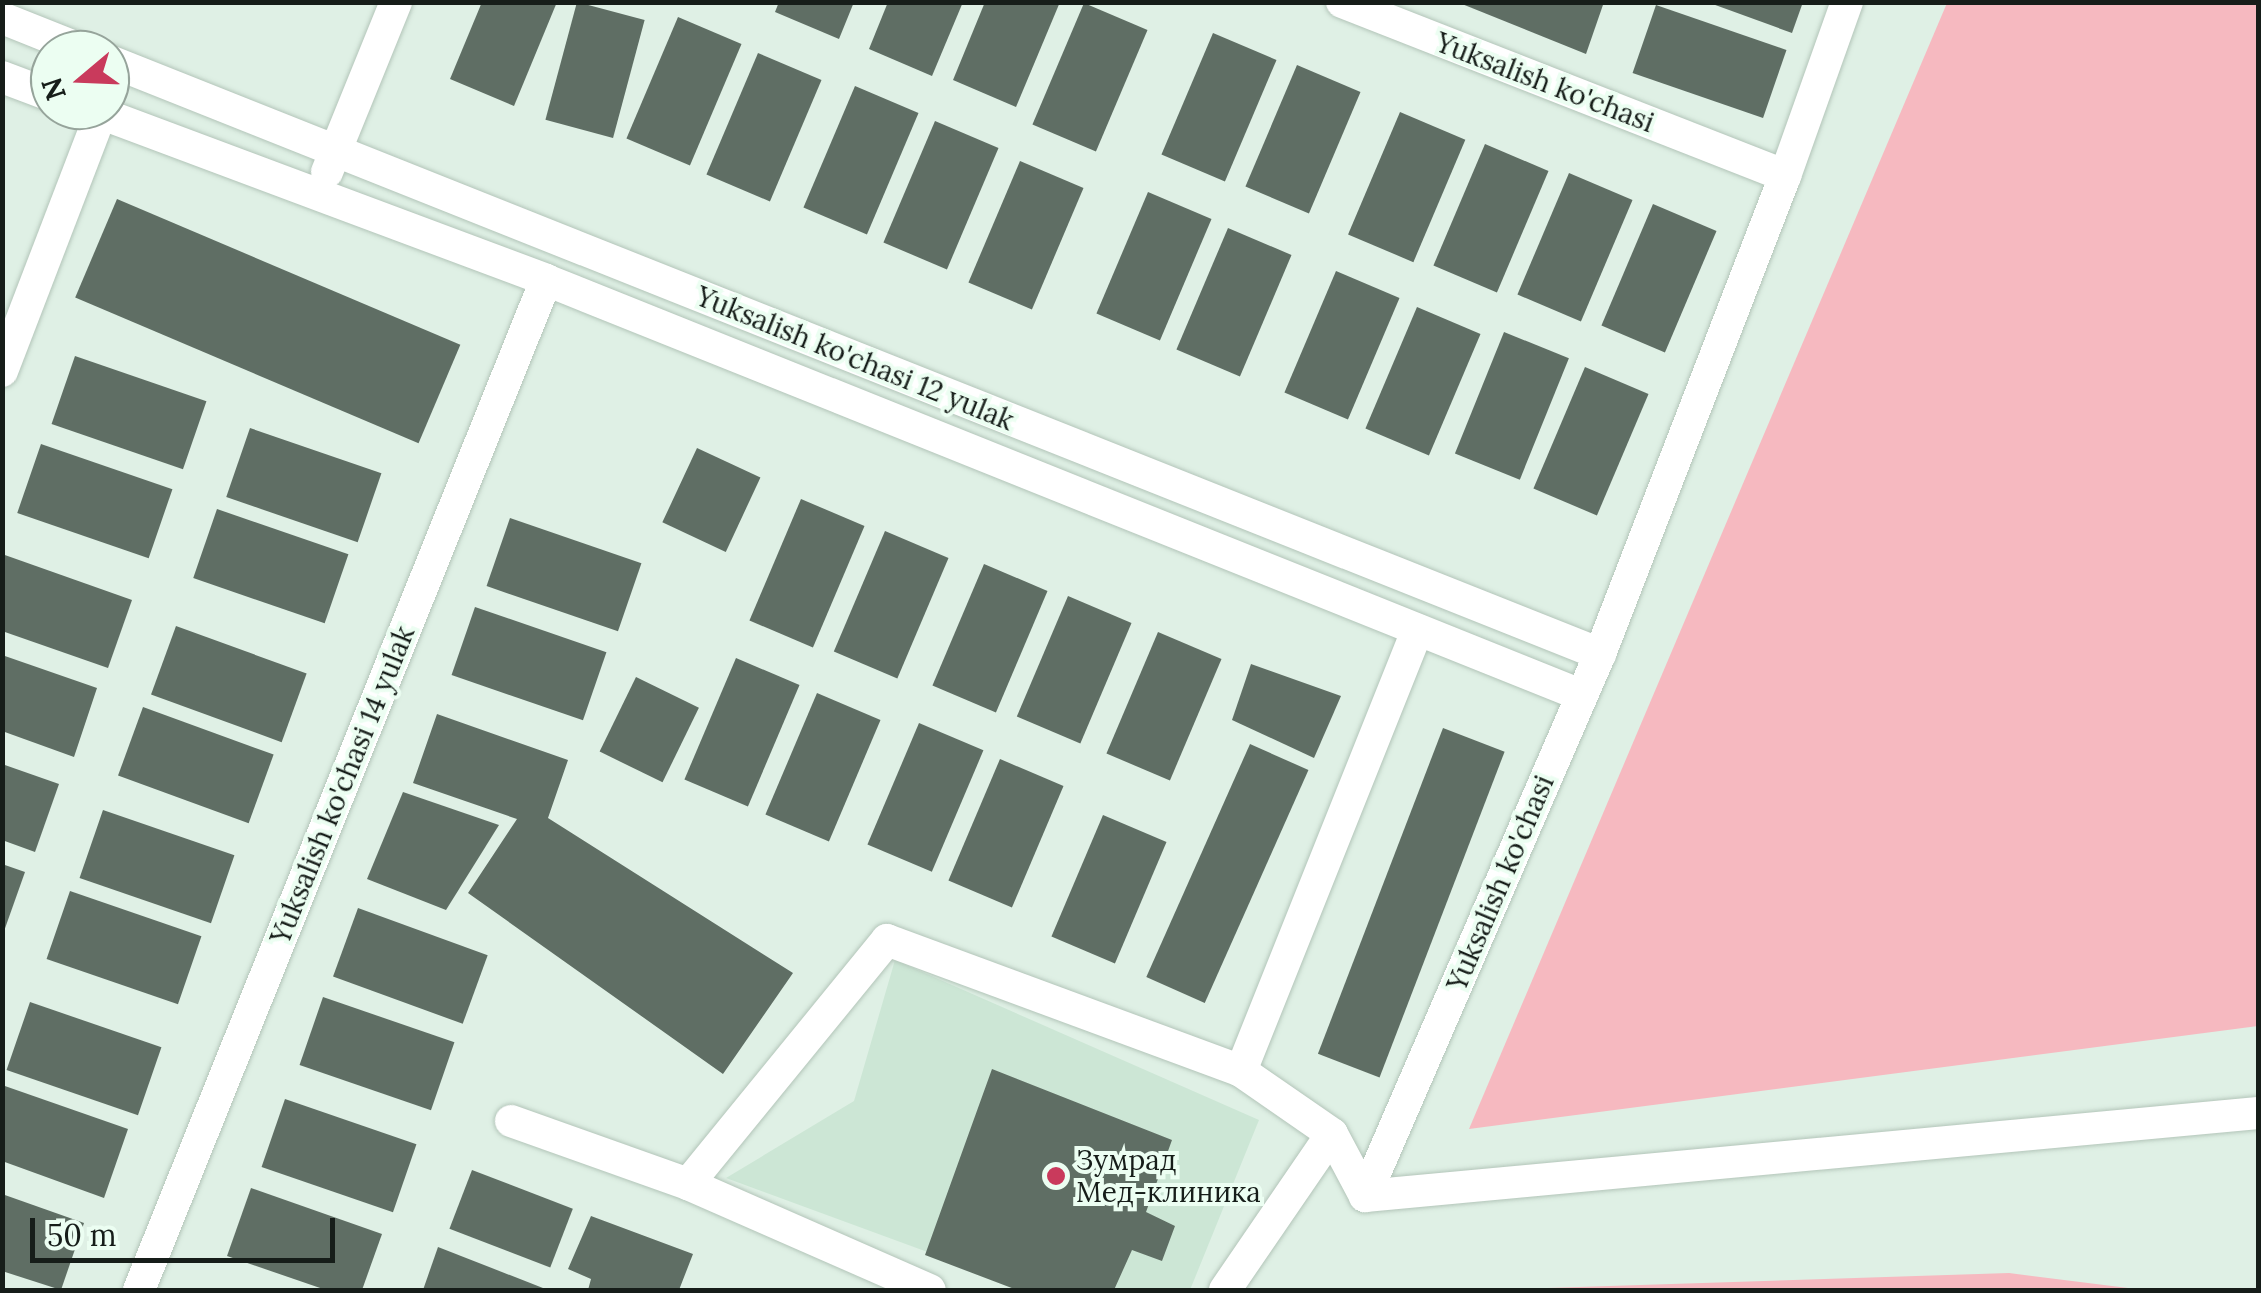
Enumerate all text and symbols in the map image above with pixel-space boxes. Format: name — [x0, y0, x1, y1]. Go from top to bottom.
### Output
street label: Yuksalish ko'chasi — [1431, 25, 1659, 139]
north arrow — [30, 30, 130, 130]
text: N — [33, 73, 74, 105]
street label: Yuksalish ko'chasi 12 yulak — [691, 279, 1019, 437]
street label: Yuksalish ko'chasi 14 yulak — [263, 621, 421, 949]
street label: Yuksalish ko'chasi — [1439, 770, 1561, 996]
place label: Зумрад Мед-клиника — [1076, 1143, 1261, 1209]
marker: Зумрад Мед-клиника — [1045, 1165, 1067, 1187]
scale bar — [35, 1198, 340, 1260]
text: 50 m — [47, 1216, 117, 1254]

